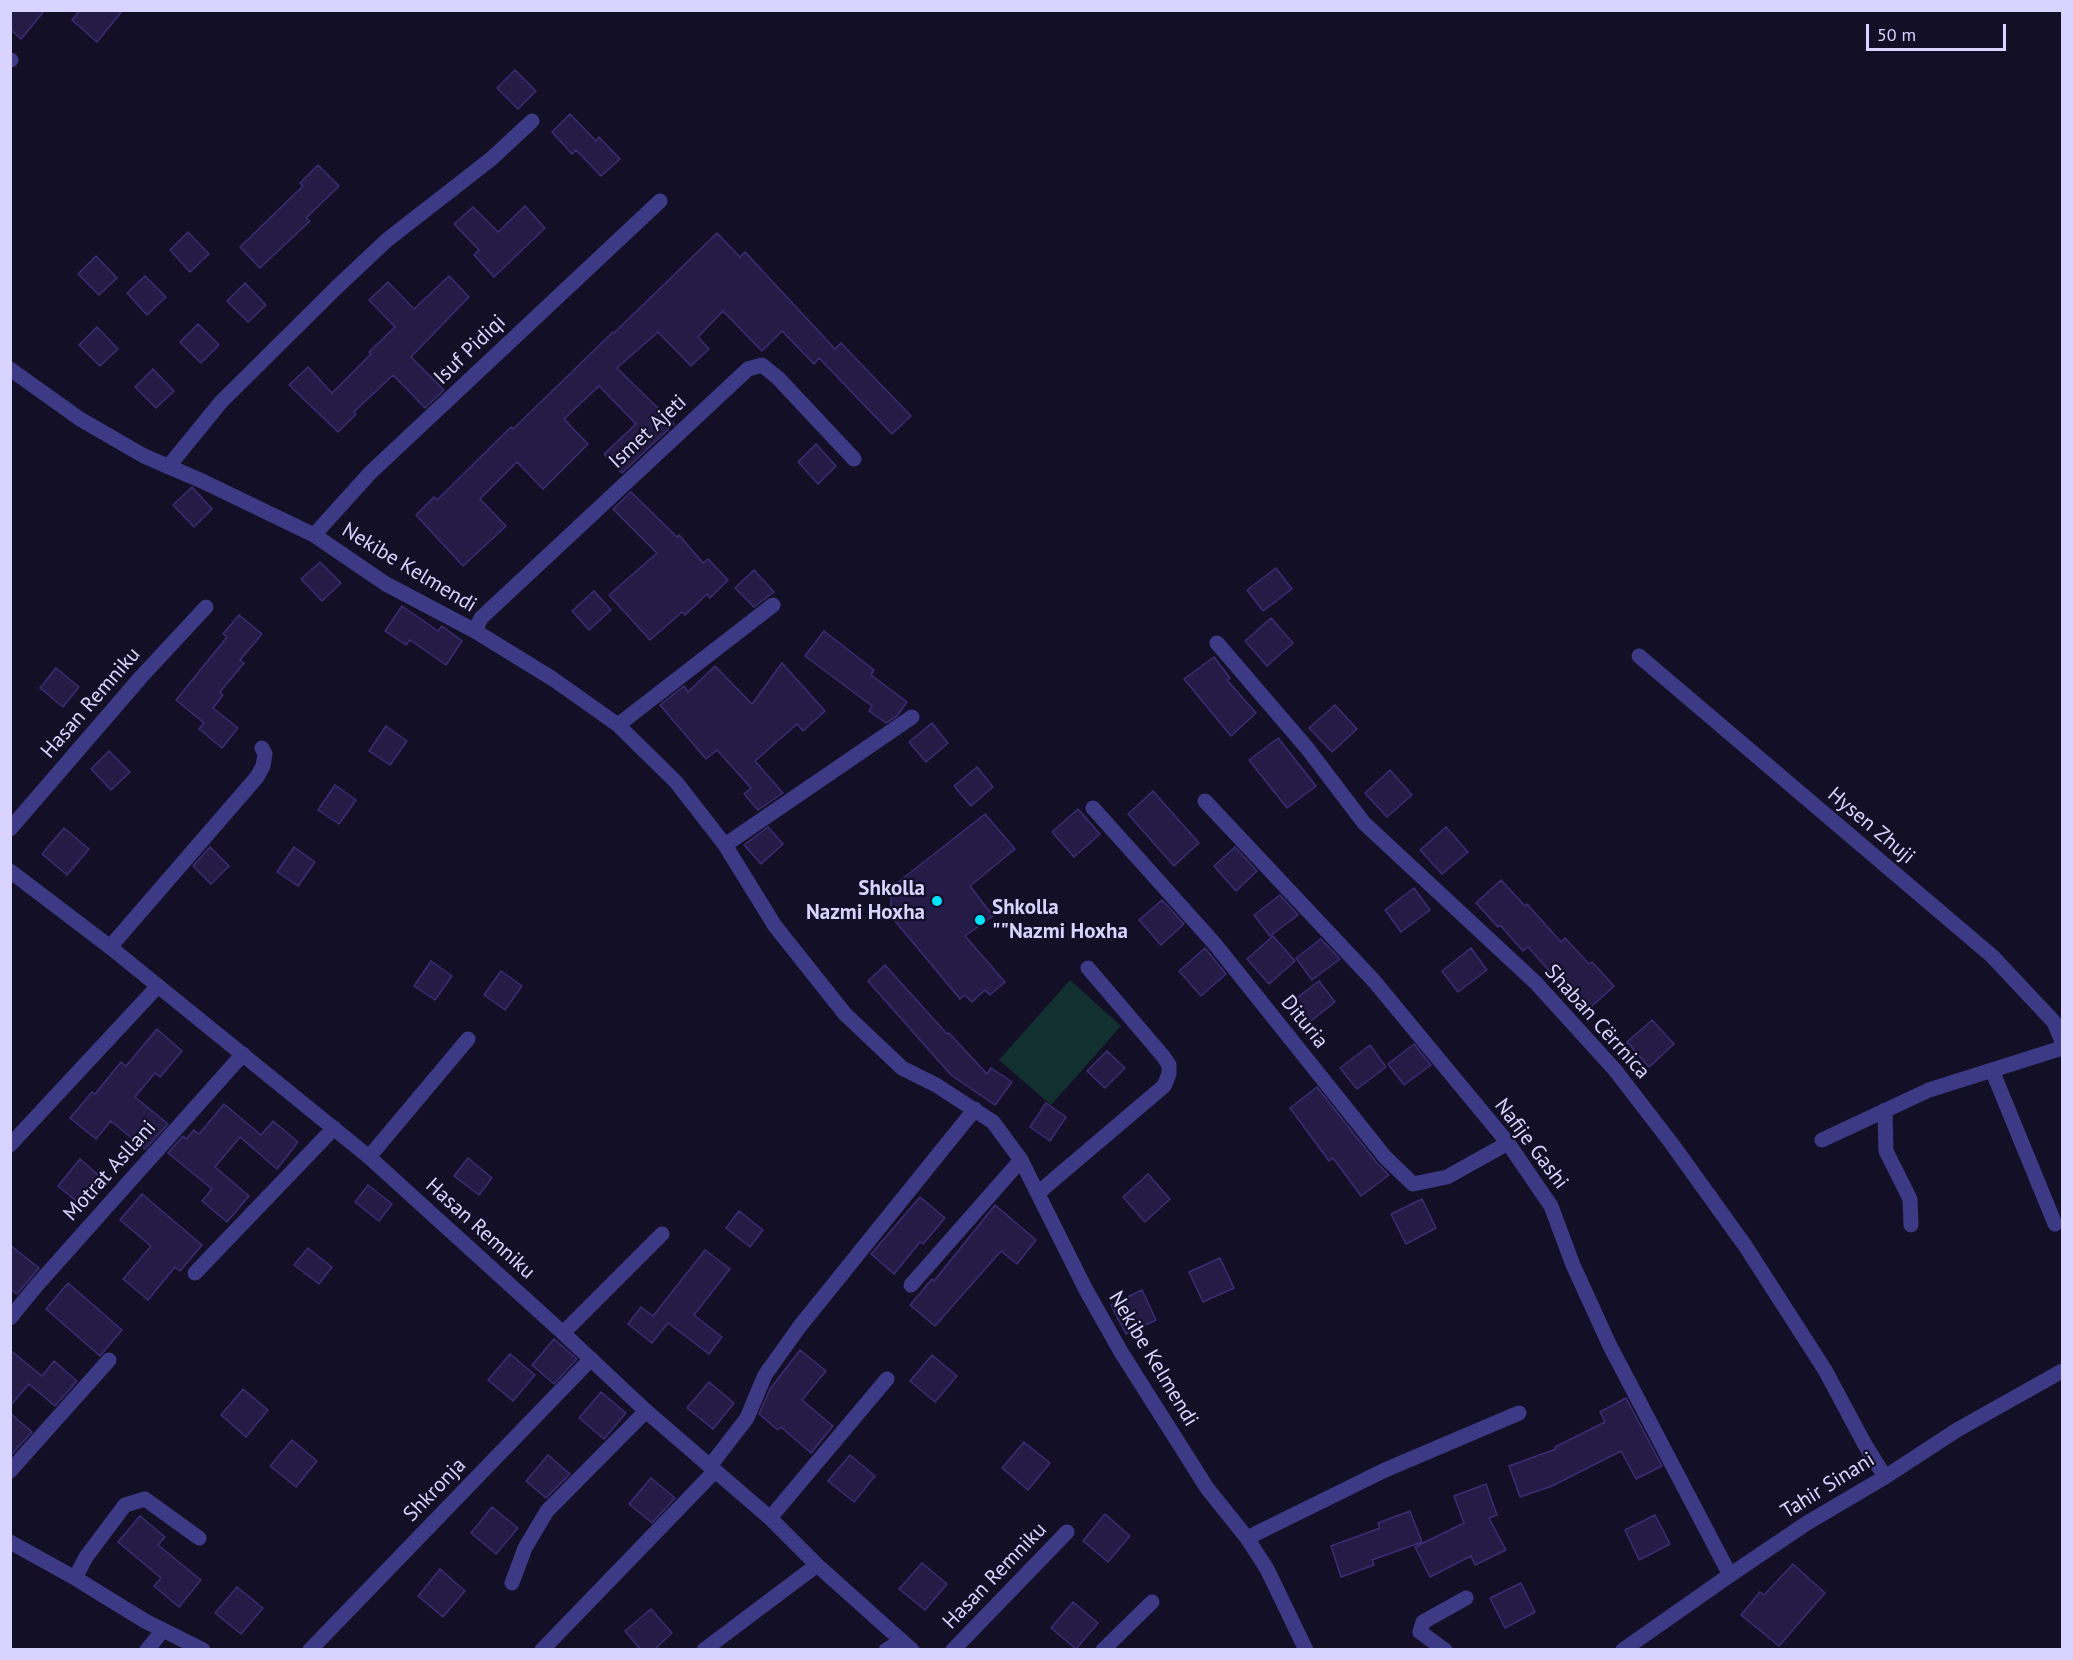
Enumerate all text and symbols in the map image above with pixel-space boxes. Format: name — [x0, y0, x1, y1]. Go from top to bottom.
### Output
scale bar — [1869, 12, 2008, 50]
text: 50 m — [1877, 23, 1916, 46]
street label: Isuf Pidiqi — [429, 310, 511, 390]
street label: Ismet Ajeti — [604, 390, 692, 474]
street label: Nekibe Kelmendi — [337, 518, 481, 618]
street label: Hasan Remniku — [36, 642, 146, 764]
street label: Hysen Zhuji — [1822, 782, 1920, 870]
place label: Shkolla Nazmi Hoxha — [806, 876, 925, 926]
marker: Shkolla Nazmi Hoxha — [930, 894, 944, 908]
place label: Shkolla ""Nazmi Hoxha — [992, 895, 1128, 945]
marker: Shkolla ""Nazmi Hoxha — [973, 913, 987, 927]
street label: Shaban Cërrnica — [1539, 960, 1655, 1084]
street label: Dituria — [1275, 990, 1333, 1054]
street label: Nafije Gashi — [1489, 1094, 1573, 1194]
street label: Motrat Asllani — [58, 1116, 162, 1226]
street label: Hasan Remniku — [420, 1173, 540, 1285]
street label: Nekibe Kelmendi — [1103, 1287, 1203, 1431]
street label: Tahir Sinani — [1777, 1447, 1879, 1525]
street label: Shkronja — [399, 1453, 471, 1527]
street label: Hasan Remniku — [938, 1517, 1052, 1635]

